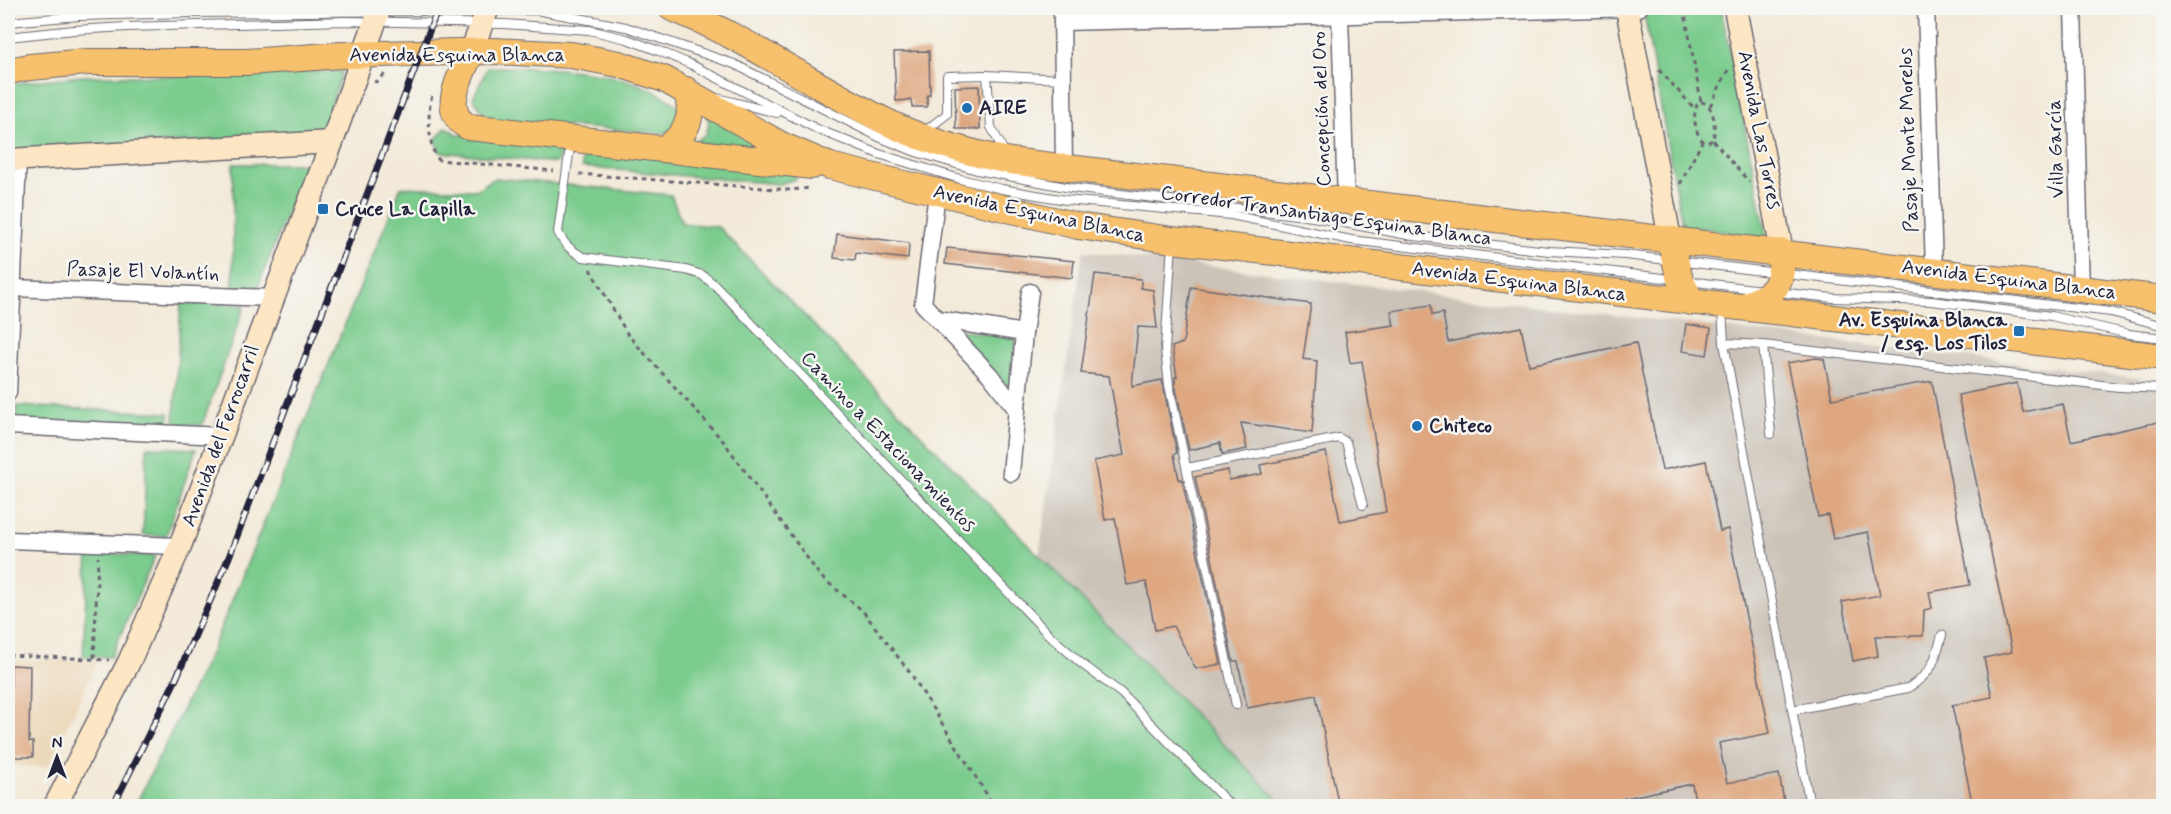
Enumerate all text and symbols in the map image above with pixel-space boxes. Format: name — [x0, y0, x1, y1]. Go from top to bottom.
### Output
street label: Concepción del Oro — [1306, 31, 1338, 187]
street label: Avenida Esquina Blanca — [349, 42, 565, 69]
street label: Pasaje Monte Morelos — [1892, 47, 1926, 233]
street label: Avenida Las Torres — [1730, 48, 1788, 212]
place label: AIRE — [979, 95, 1027, 122]
street label: Villa García — [2041, 99, 2071, 199]
marker: AIRE — [960, 101, 974, 115]
street label: Avenida Esquina Blanca — [931, 178, 1147, 250]
street label: Corredor Transantiago Esquina Blanca — [1159, 179, 1493, 253]
place label: Cruce La Capilla — [335, 196, 476, 223]
marker: Cruce La Capilla — [316, 202, 330, 216]
street label: Avenida Esquina Blanca — [1900, 253, 2118, 307]
street label: Avenida Esquina Blanca — [1410, 255, 1628, 309]
street label: Pasaje El Volantín — [66, 256, 220, 288]
place label: Av. Esquina Blanca / esq. Los Tilos — [1839, 307, 2008, 357]
marker: Av. Esquina Blanca / esq. Los Tilos — [2012, 324, 2026, 338]
street label: Avenida del Ferrocarril — [176, 341, 266, 531]
street label: Camino a Estacionamientos — [794, 346, 982, 538]
place label: Chiteco — [1429, 413, 1492, 440]
marker: Chiteco — [1410, 419, 1424, 433]
north arrow — [27, 727, 87, 787]
text: N — [52, 733, 62, 754]

